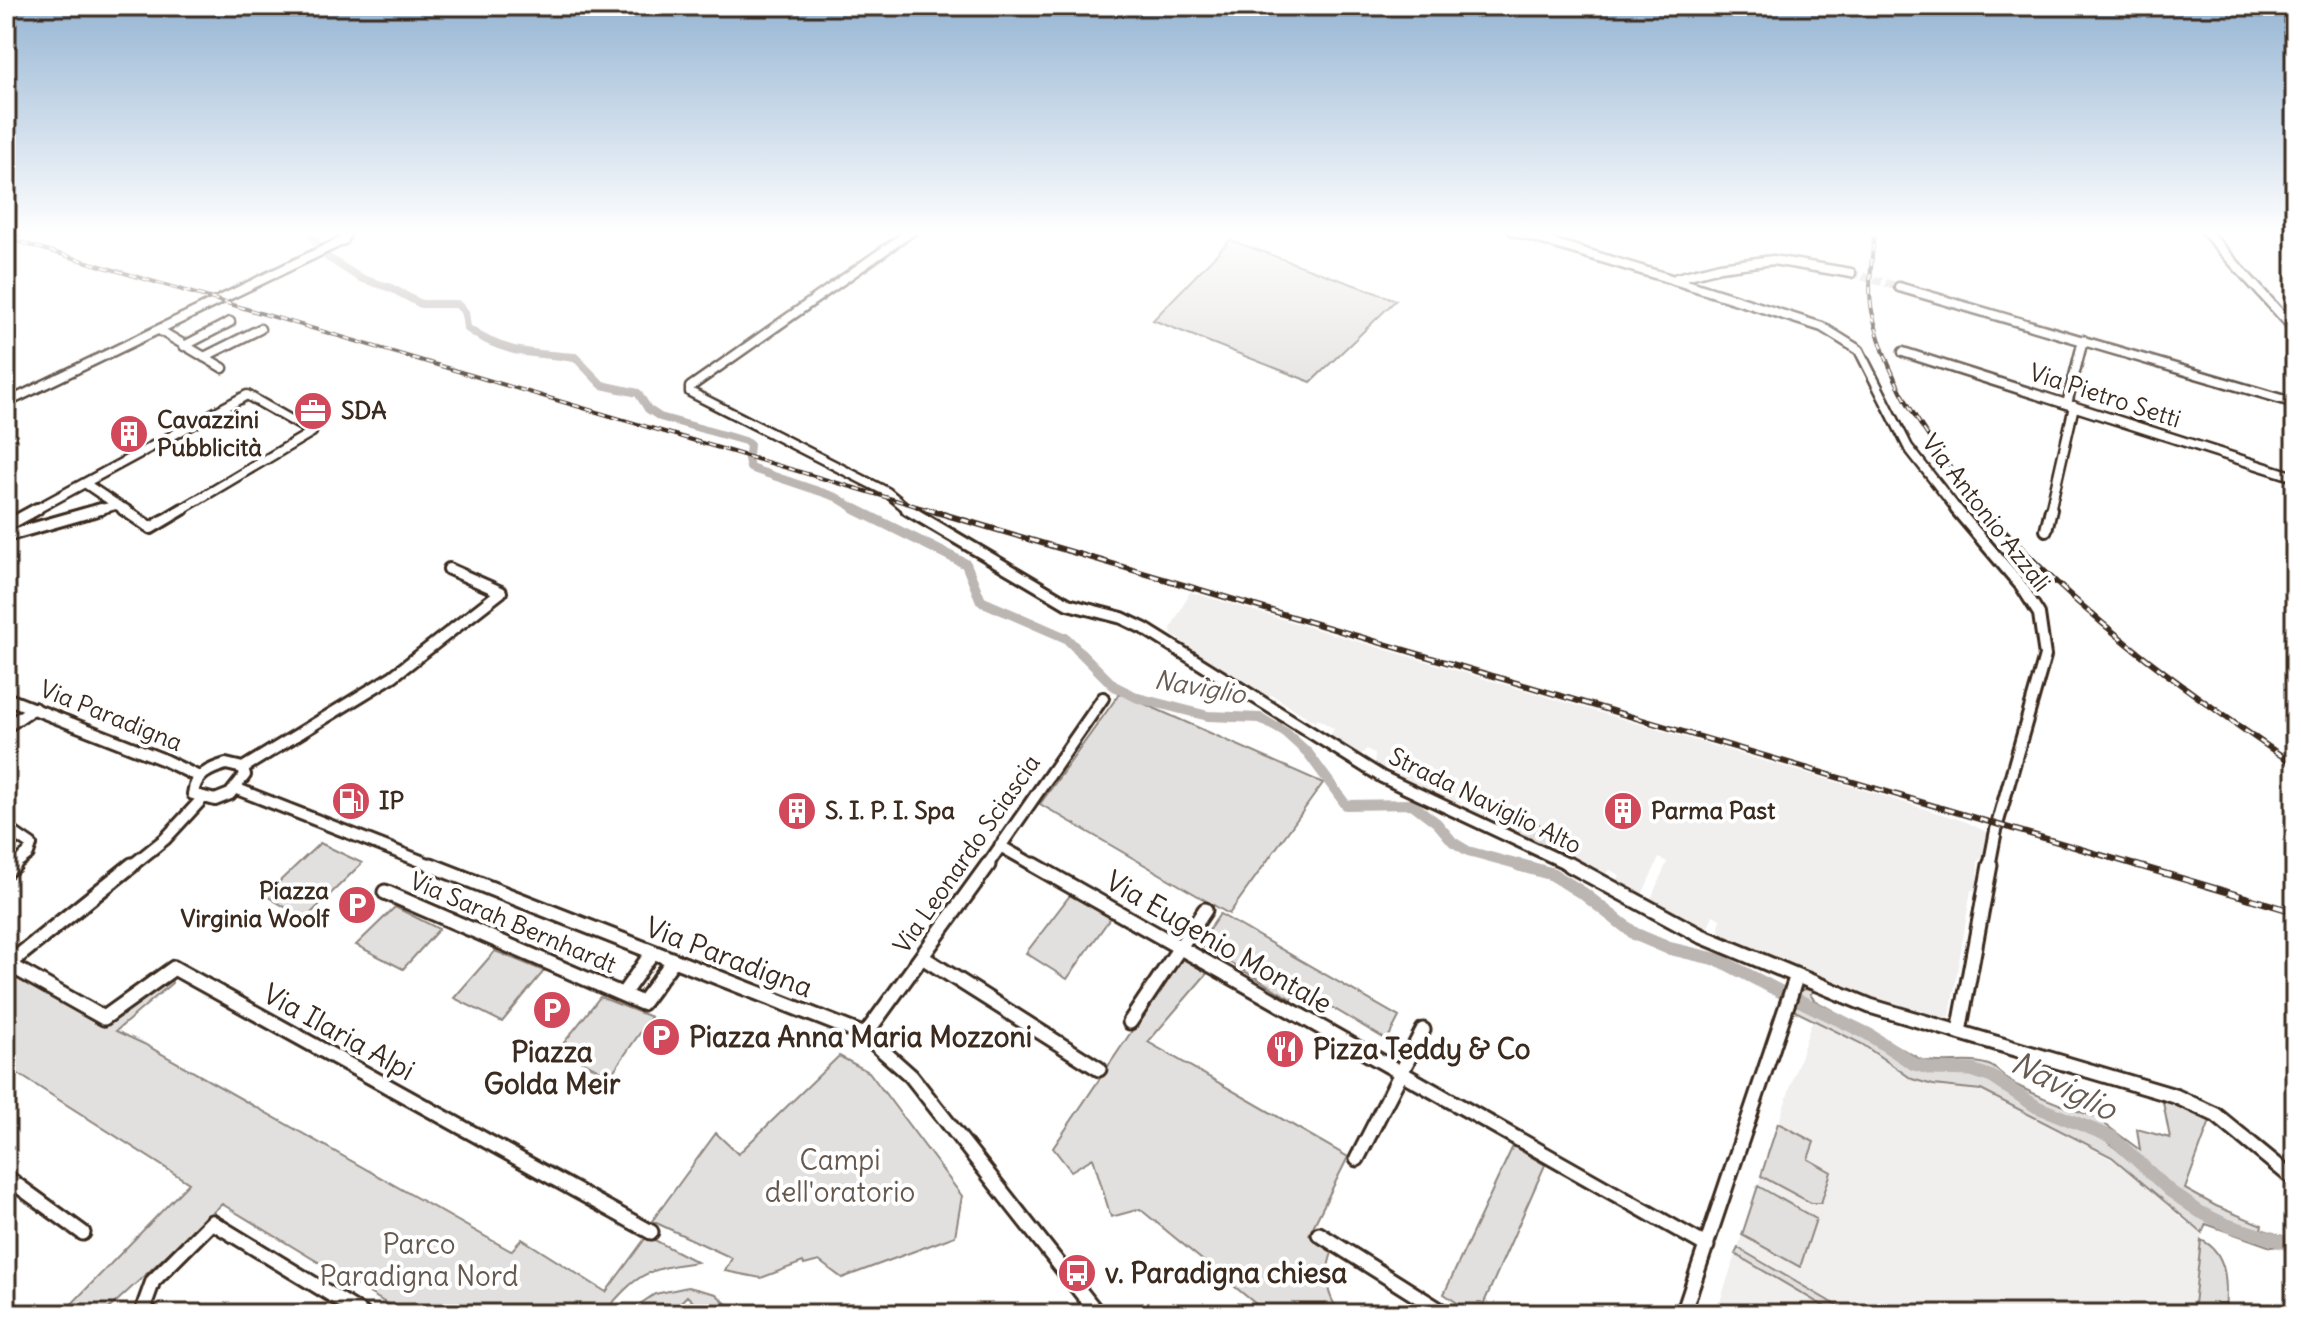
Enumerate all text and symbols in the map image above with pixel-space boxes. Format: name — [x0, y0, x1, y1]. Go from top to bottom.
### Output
street label: Via Pietro Setti — [2026, 356, 2185, 434]
office icon: SDA — [292, 390, 334, 432]
place label: SDA — [341, 395, 387, 425]
place label: Cavazzini Pubblicità — [157, 404, 262, 462]
building icon: Cavazzini Pubblicità — [108, 413, 150, 455]
street label: Via Antonio Azzali — [1916, 428, 2058, 597]
water label: Naviglio — [1152, 662, 1250, 711]
street label: Via Paradigna — [36, 673, 187, 757]
street label: Strada Naviglio Alto — [1384, 740, 1587, 860]
street label: Via Leonardo Sciascia — [886, 748, 1046, 959]
fuel station icon: IP — [330, 780, 372, 822]
place label: IP — [379, 785, 404, 815]
building icon: S. I. P. I. Spa — [776, 790, 818, 832]
building icon: Parma Past — [1602, 790, 1644, 832]
place label: S. I. P. I. Spa — [825, 795, 955, 825]
place label: Parma Past — [1651, 795, 1776, 825]
street label: Via Eugenio Montale — [1099, 863, 1339, 1021]
street label: Via Sarah Bernhardt — [406, 865, 621, 979]
place label: Piazza Virginia Woolf — [180, 875, 330, 933]
parking icon: Piazza Virginia Woolf — [336, 884, 378, 926]
street label: Via Paradigna — [640, 909, 818, 1005]
street label: Via Ilaria Alpi — [257, 976, 421, 1088]
parking icon: Piazza Golda Meir — [531, 989, 573, 1031]
parking icon: Piazza Anna Maria Mozzoni — [640, 1016, 682, 1058]
place label: Piazza Anna Maria Mozzoni — [689, 1019, 1032, 1055]
restaurant icon: Pizza Teddy & Co — [1264, 1028, 1306, 1070]
place label: Pizza Teddy & Co — [1313, 1031, 1531, 1067]
place label: Piazza Golda Meir — [484, 1034, 621, 1102]
water label: Naviglio — [2005, 1042, 2126, 1130]
park label: Campi dell'oratorio — [765, 1142, 915, 1210]
park label: Parco Paradigna Nord — [320, 1226, 518, 1294]
bus stop icon: v. Paradigna chiesa — [1056, 1252, 1098, 1294]
place label: v. Paradigna chiesa — [1105, 1255, 1347, 1291]

